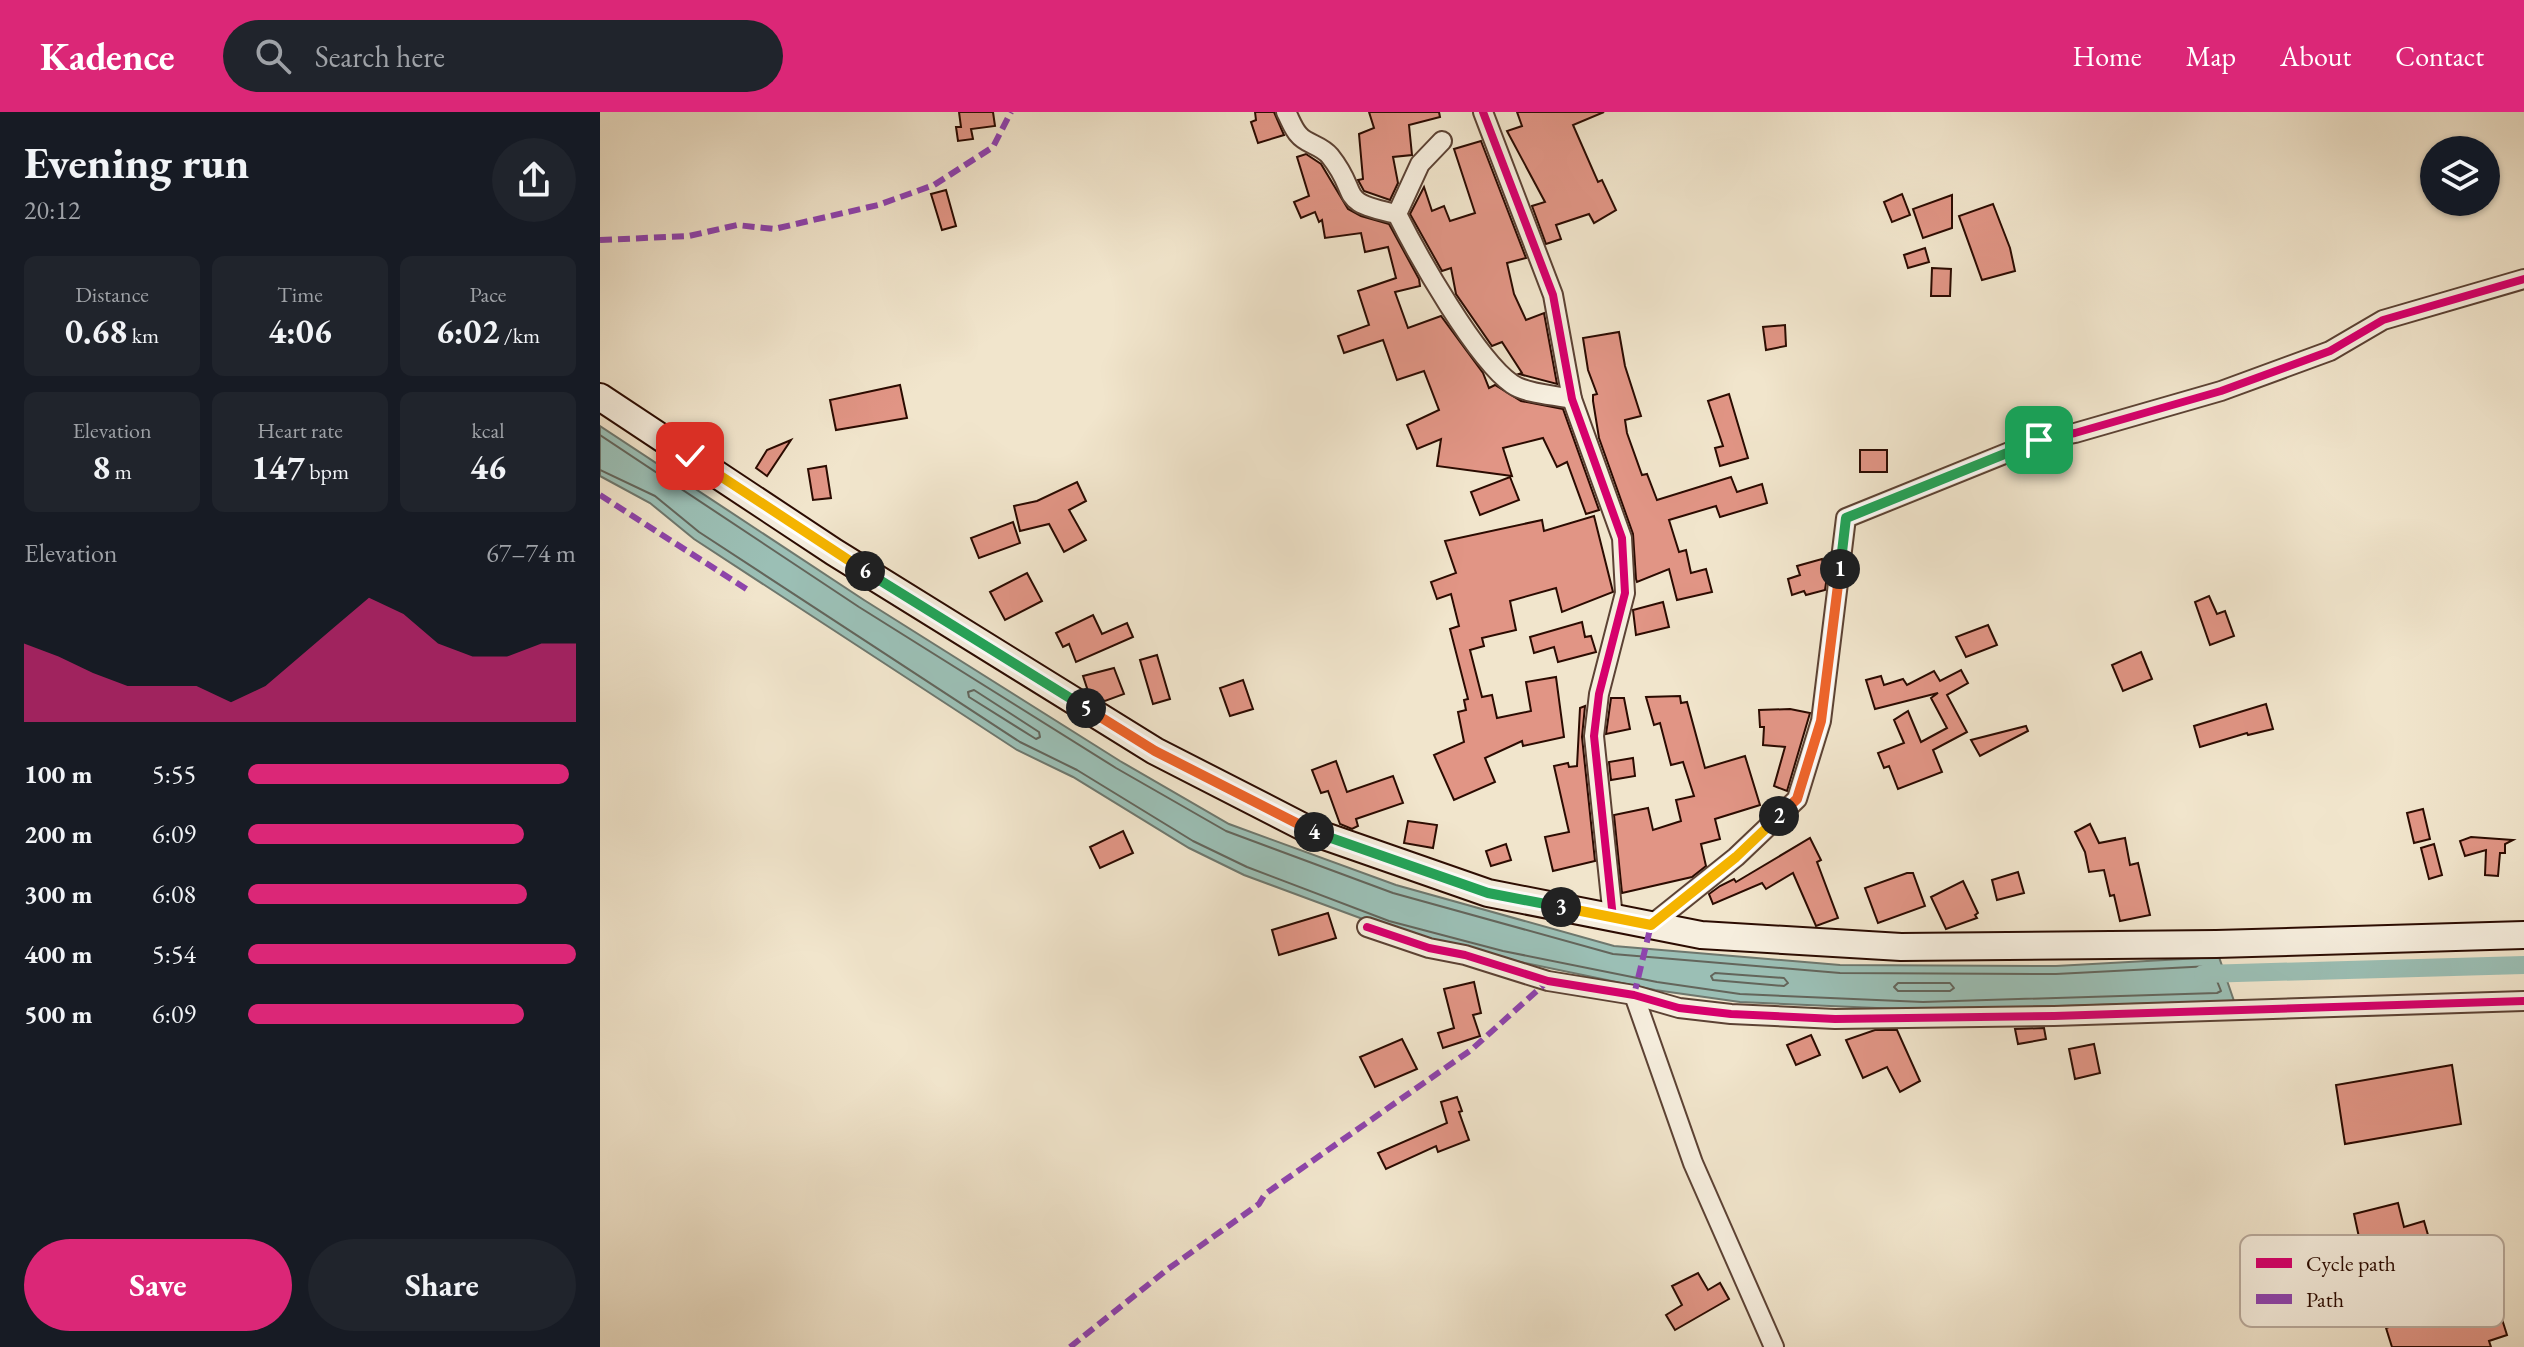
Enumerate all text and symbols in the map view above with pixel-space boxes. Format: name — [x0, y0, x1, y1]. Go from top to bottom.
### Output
search box — [223, 20, 783, 92]
text: Kadence — [40, 32, 175, 81]
icon: search — [251, 34, 295, 78]
text: Search here — [315, 37, 445, 76]
text: Home — [2072, 38, 2142, 74]
text: Map — [2186, 38, 2236, 74]
text: About — [2280, 38, 2351, 74]
text: Contact — [2395, 38, 2484, 74]
text: Evening run — [24, 134, 249, 191]
map controls — [2420, 136, 2500, 216]
button: layers — [2420, 136, 2500, 216]
button: share — [492, 138, 576, 222]
text: 20:12 — [24, 193, 80, 227]
text: Distance — [75, 280, 149, 309]
text: Time — [277, 280, 323, 309]
text: Pace — [470, 280, 506, 309]
text: 0.68 — [65, 309, 127, 353]
text: 4:06 — [268, 309, 332, 353]
text: 6:02 — [436, 309, 499, 353]
text: km — [127, 321, 159, 350]
text: /km — [499, 321, 540, 350]
pin — [2005, 406, 2073, 474]
text: Elevation — [72, 416, 152, 445]
text: Heart rate — [257, 416, 343, 445]
text: kcal — [471, 416, 505, 445]
icon: arrive — [2017, 418, 2061, 462]
pin — [656, 422, 724, 490]
icon: check — [668, 434, 712, 478]
text: 8 — [92, 445, 110, 489]
text: 147 — [251, 445, 305, 489]
text: 46 — [470, 445, 506, 489]
text: m — [110, 457, 132, 486]
text: bpm — [305, 457, 349, 486]
text: Elevation — [24, 536, 118, 570]
text: 67–74 m — [486, 536, 576, 570]
pin: 1 — [1820, 549, 1860, 589]
pin: 6 — [845, 551, 885, 591]
text: 1 — [1834, 554, 1846, 583]
text: 6 — [859, 556, 871, 585]
pin: 5 — [1066, 688, 1106, 728]
text: 5 — [1080, 693, 1092, 722]
text: 100 m — [24, 757, 92, 791]
text: 5:55 — [152, 757, 196, 791]
pin: 2 — [1759, 796, 1799, 836]
text: 2 — [1773, 801, 1785, 830]
pin: 4 — [1294, 812, 1334, 852]
text: 200 m — [24, 817, 92, 851]
text: 6:09 — [152, 817, 196, 851]
text: 4 — [1308, 817, 1320, 846]
text: 300 m — [24, 877, 92, 911]
text: 6:08 — [152, 877, 196, 911]
pin: 3 — [1541, 887, 1581, 927]
text: 3 — [1555, 892, 1567, 921]
text: 400 m — [24, 937, 92, 971]
text: 5:54 — [152, 937, 196, 971]
text: 500 m — [24, 997, 92, 1031]
text: 6:09 — [152, 997, 196, 1031]
legend — [2240, 1235, 2504, 1327]
button: Save — [24, 1239, 292, 1331]
button: Share — [308, 1239, 576, 1331]
text: Cycle path — [2306, 1249, 2396, 1278]
text: Path — [2306, 1285, 2344, 1314]

